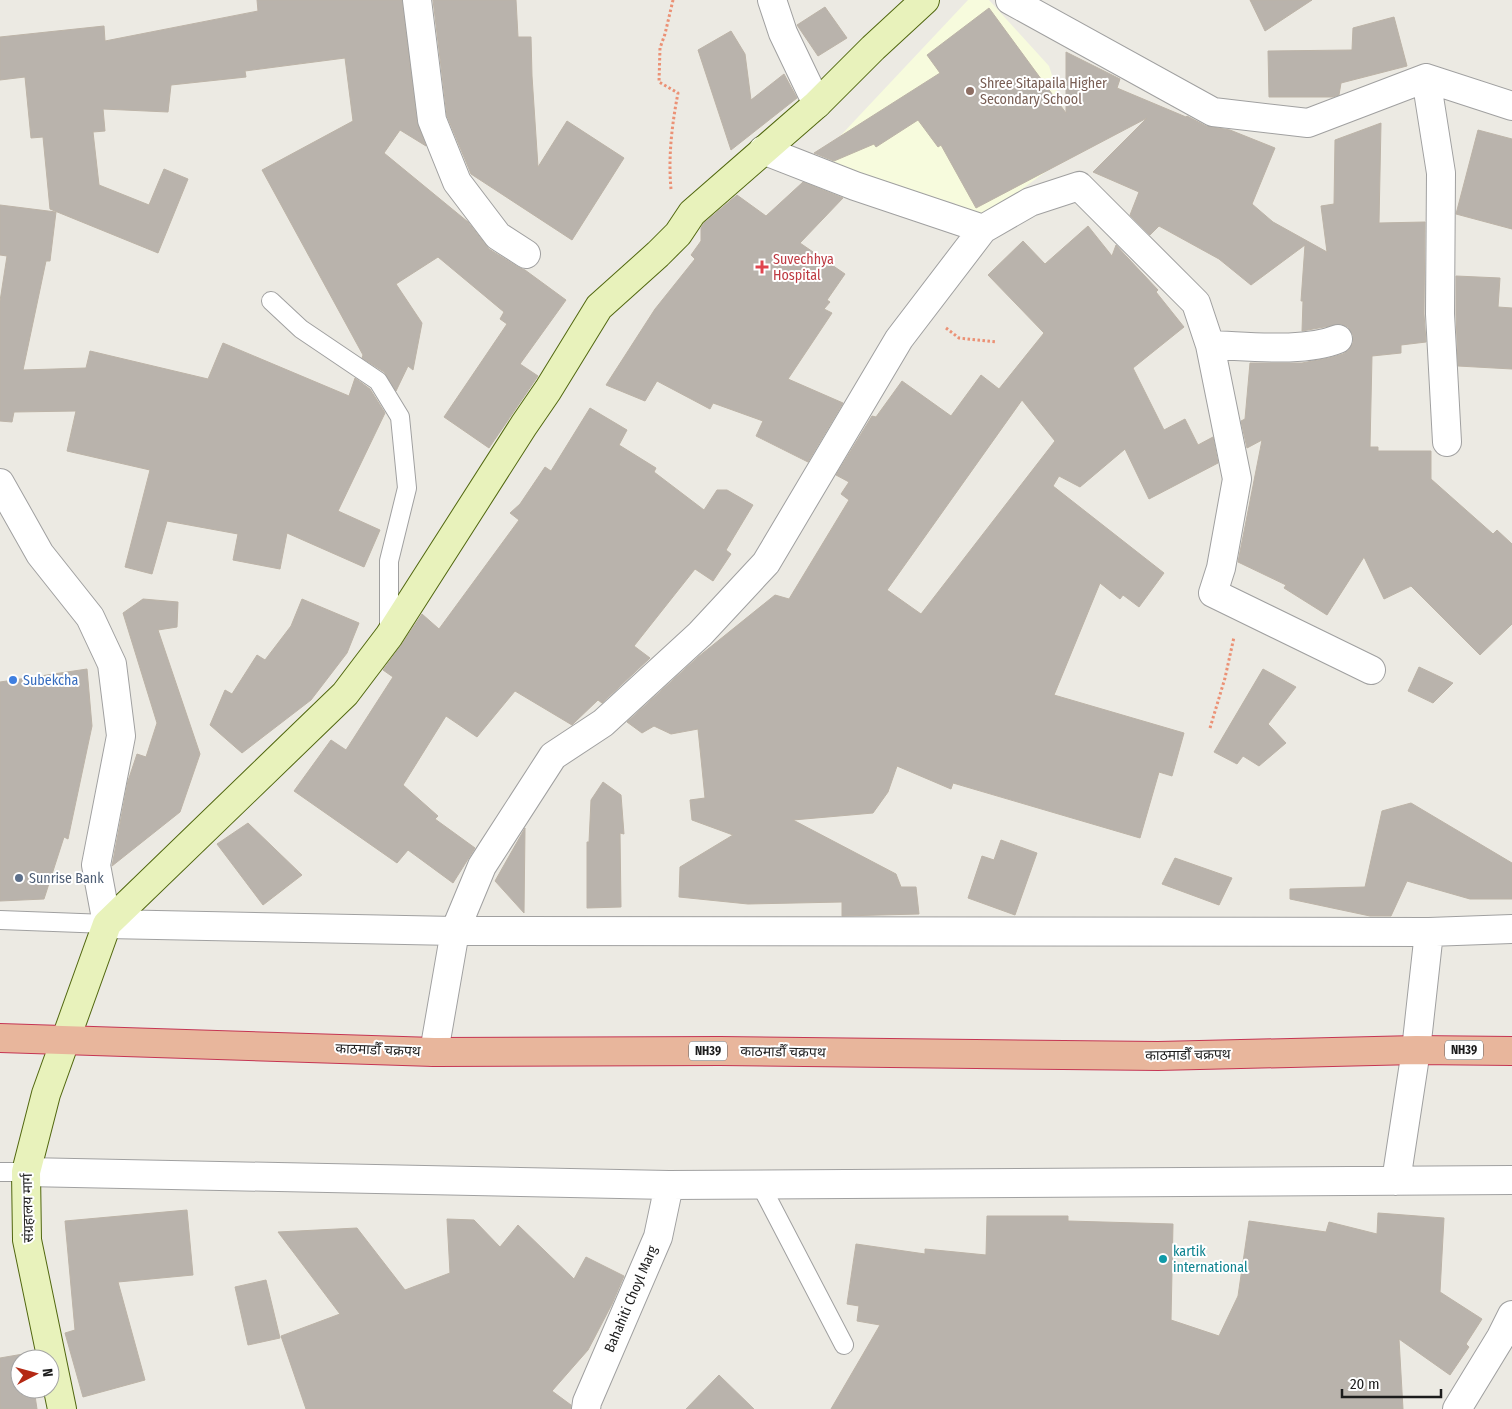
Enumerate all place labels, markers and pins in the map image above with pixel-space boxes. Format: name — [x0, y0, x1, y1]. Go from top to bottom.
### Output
place label: Shree Sitapaila Higher Secondary School — [980, 75, 1107, 108]
marker: Shree Sitapaila Higher Secondary School — [964, 85, 976, 97]
place label: Suvechhya Hospital — [773, 251, 834, 284]
marker: Suvechhya Hospital — [755, 260, 769, 274]
place label: Subekcha — [23, 672, 78, 689]
marker: Subekcha — [7, 674, 19, 686]
place label: Sunrise Bank — [29, 870, 104, 887]
marker: Sunrise Bank — [13, 872, 25, 884]
place label: kartik international — [1173, 1243, 1248, 1276]
marker: kartik international — [1157, 1253, 1169, 1265]

